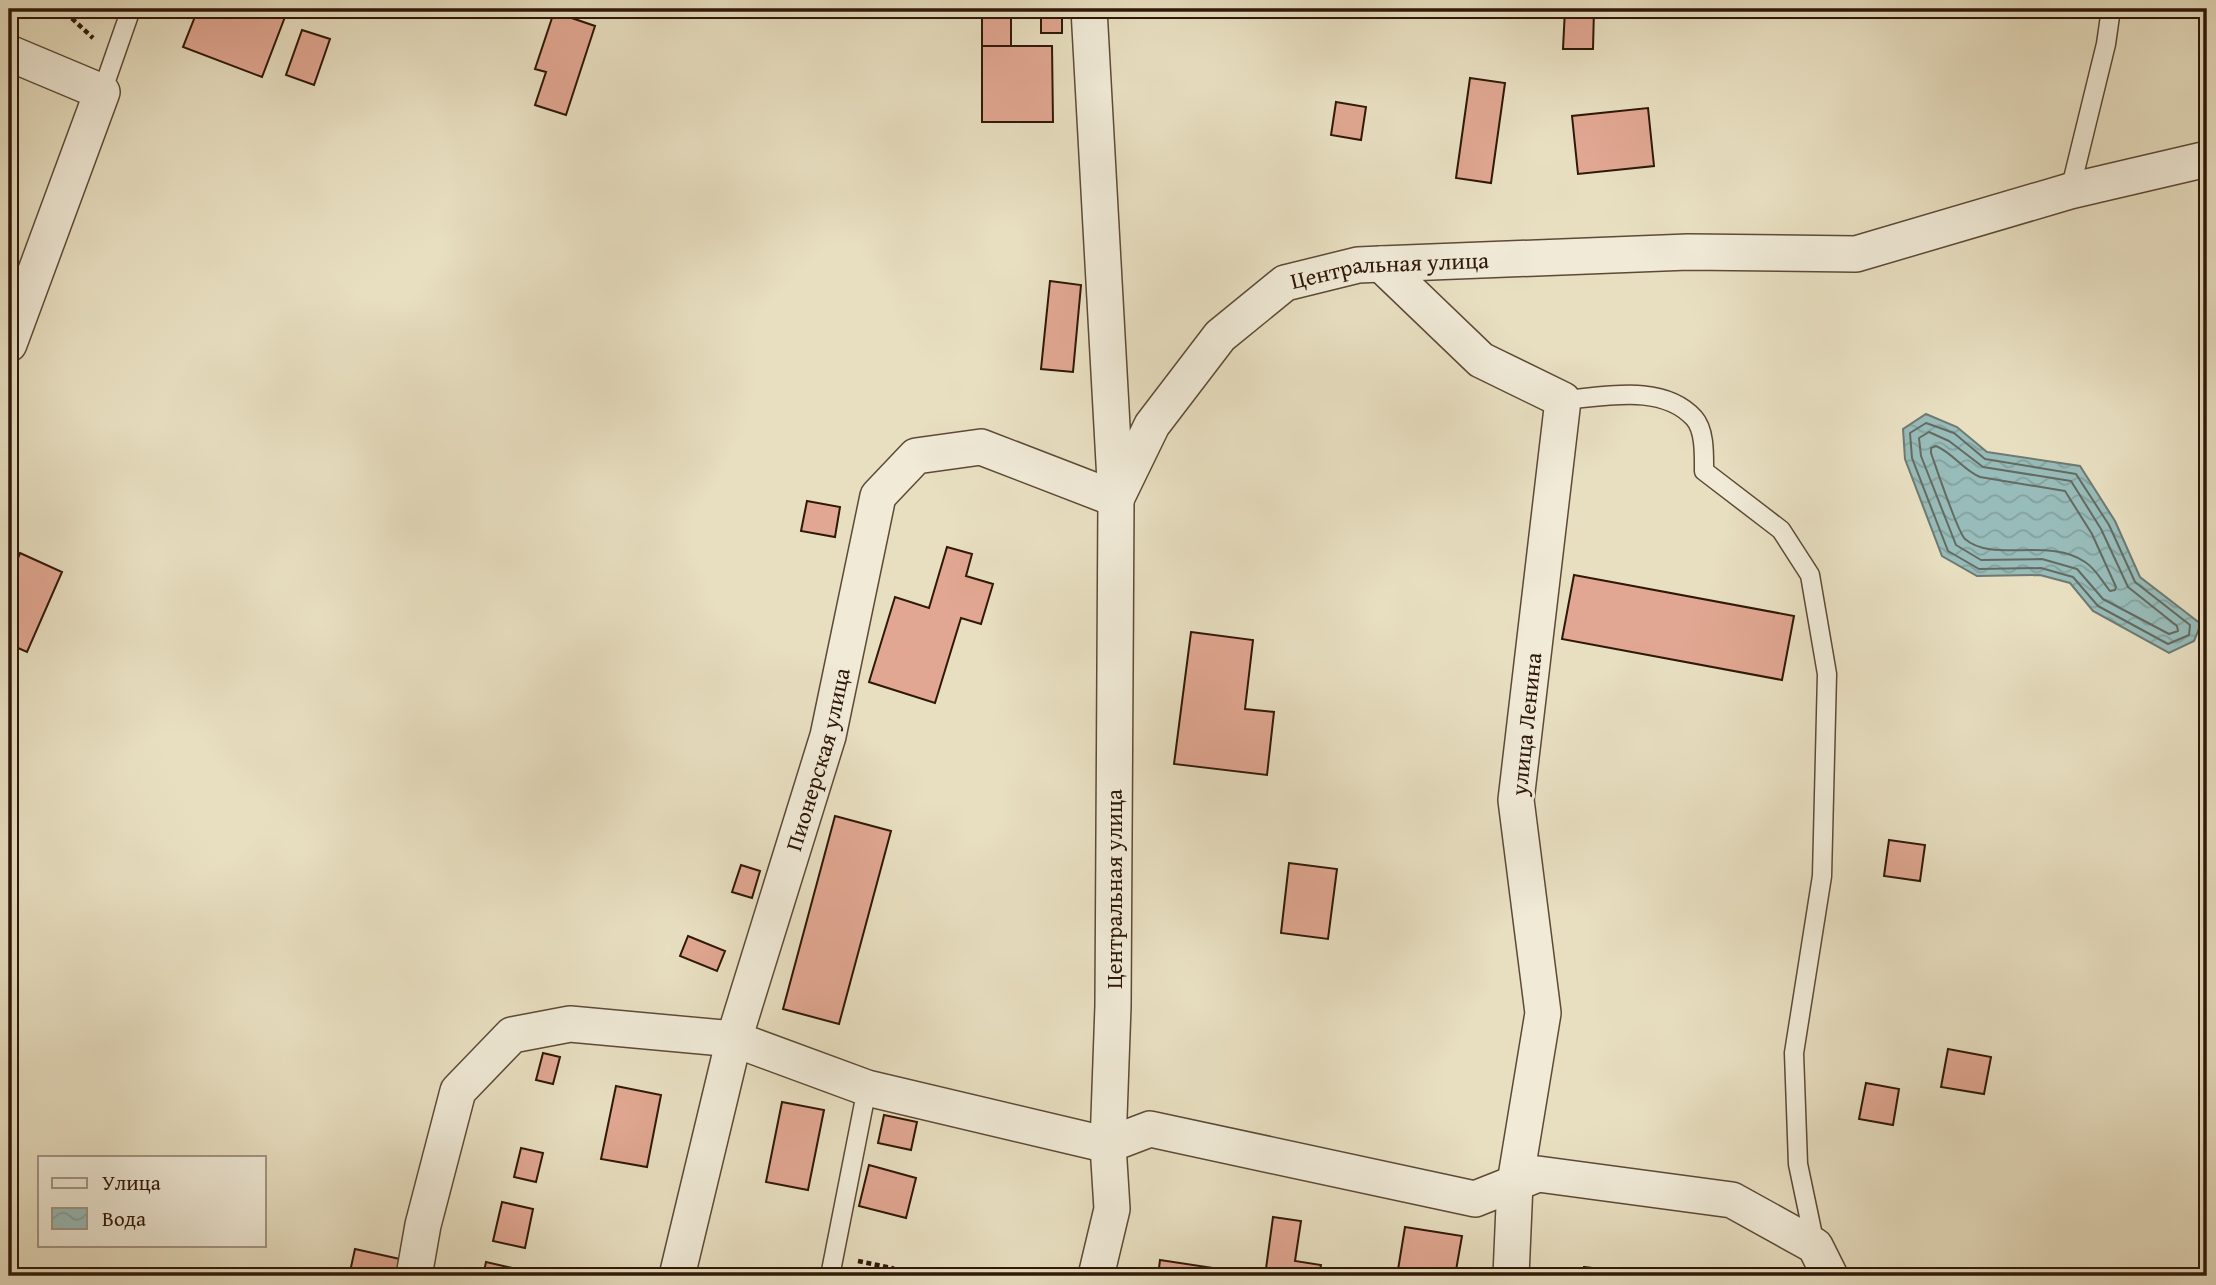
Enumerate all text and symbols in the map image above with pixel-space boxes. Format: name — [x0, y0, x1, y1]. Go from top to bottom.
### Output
street label: Центральная улица — [1287, 243, 1490, 297]
street label: улица Ленина — [1501, 651, 1549, 798]
street label: Пионерская улица — [776, 665, 858, 855]
street label: Центральная улица — [1097, 789, 1130, 989]
legend — [38, 1156, 266, 1246]
text: Улица — [102, 1167, 161, 1198]
text: Вода — [102, 1203, 146, 1234]

